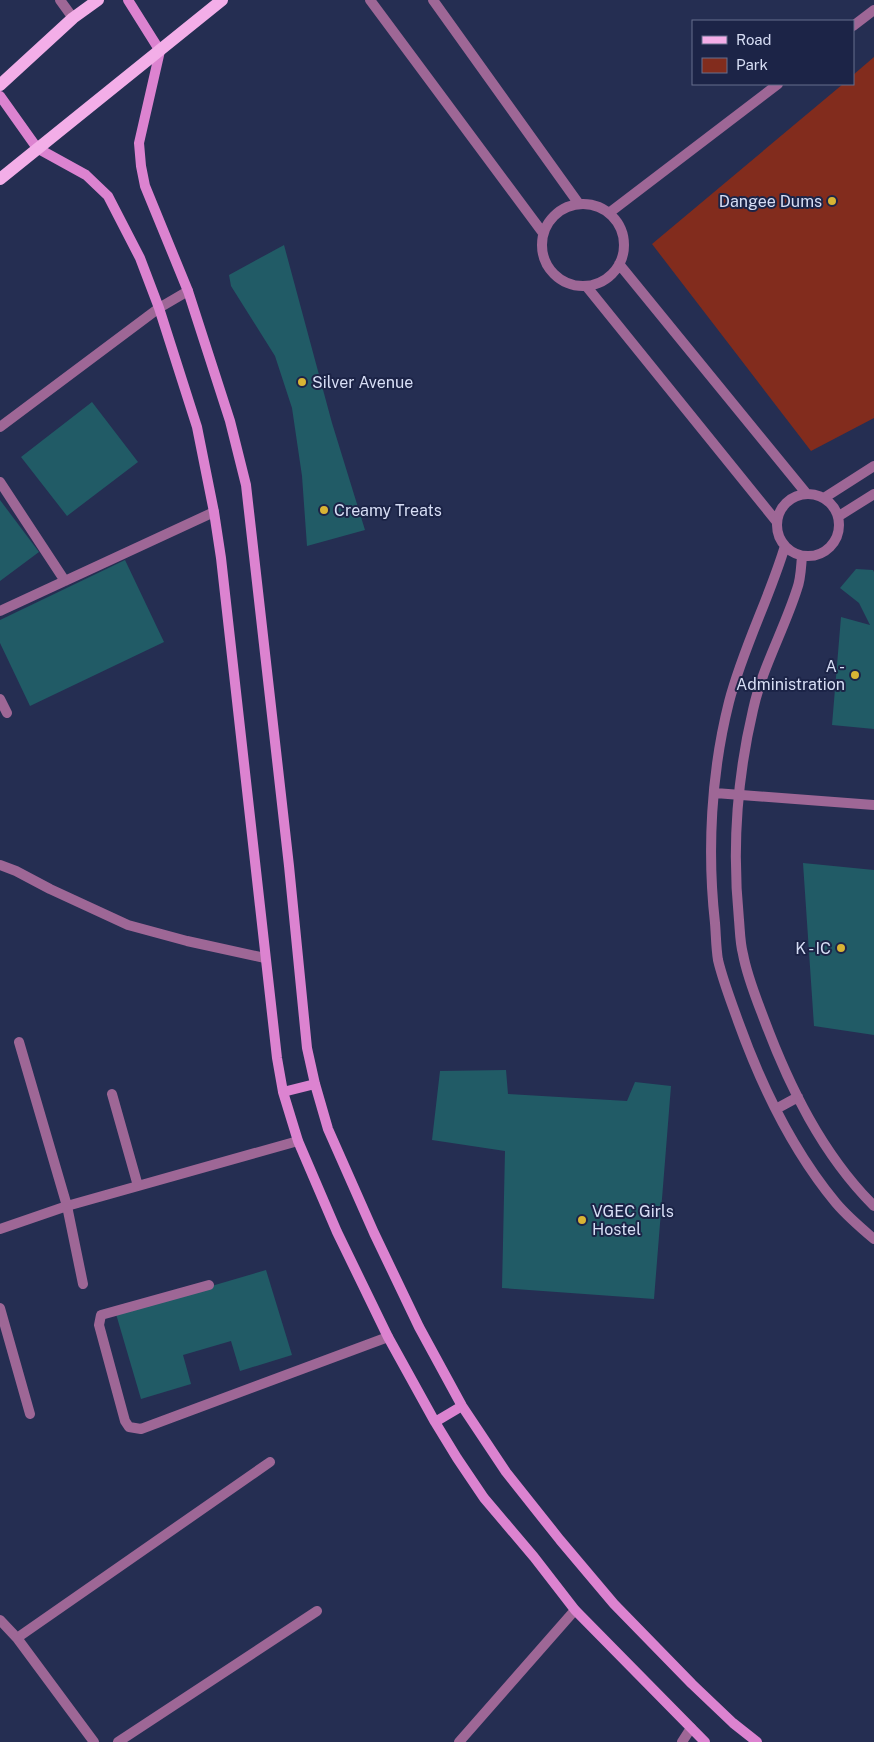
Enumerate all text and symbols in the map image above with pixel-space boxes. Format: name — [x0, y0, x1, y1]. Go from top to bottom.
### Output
legend — [692, 20, 854, 85]
text: Road — [736, 31, 772, 48]
text: Park — [736, 56, 768, 73]
place label: Dangee Dums — [719, 192, 822, 211]
marker: Dangee Dums — [826, 195, 838, 207]
place label: Silver Avenue — [312, 373, 413, 392]
marker: Silver Avenue — [296, 376, 308, 388]
place label: Creamy Treats — [334, 501, 442, 520]
marker: Creamy Treats — [318, 504, 330, 516]
place label: A - Administration — [736, 657, 845, 694]
marker: A - Administration — [849, 669, 861, 681]
place label: K - IC — [795, 939, 831, 958]
marker: K - IC — [835, 942, 847, 954]
place label: VGEC Girls Hostel — [592, 1202, 674, 1239]
marker: VGEC Girls Hostel — [576, 1214, 588, 1226]

